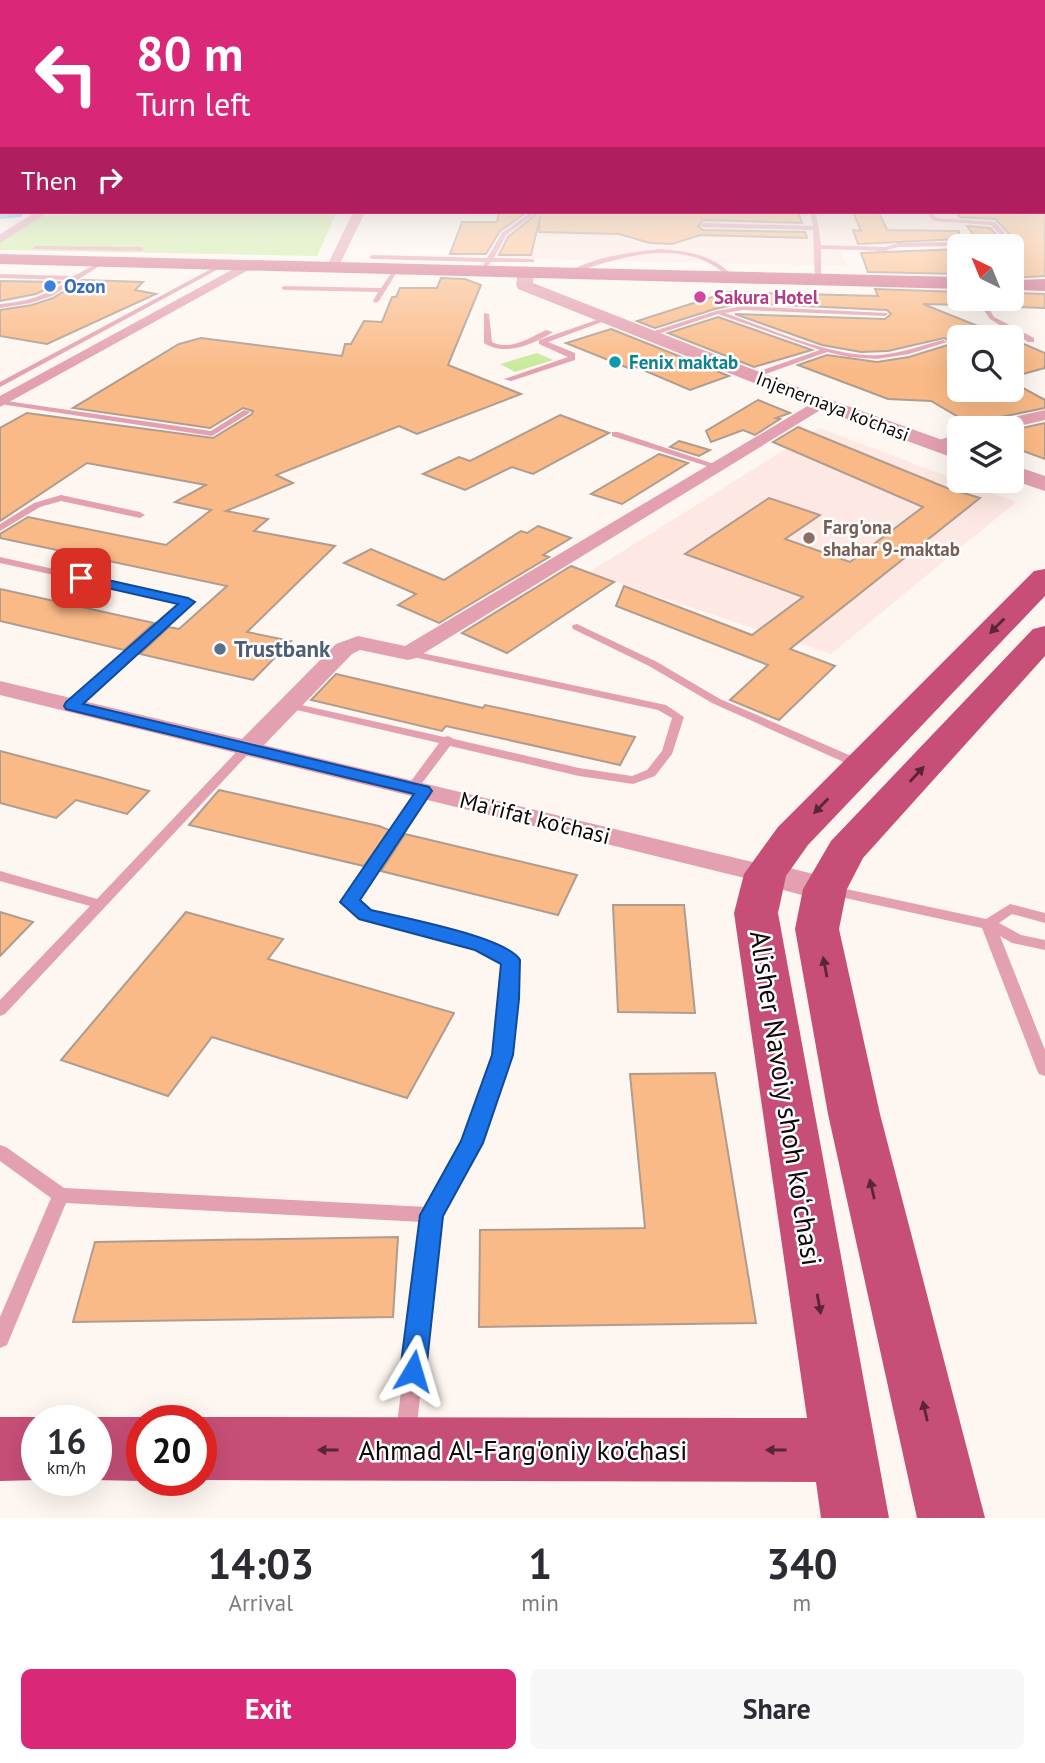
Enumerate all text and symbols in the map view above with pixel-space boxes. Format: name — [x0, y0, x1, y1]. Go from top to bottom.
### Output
text: 80 m — [136, 21, 243, 85]
icon: left — [21, 28, 112, 119]
text: Turn left — [136, 83, 251, 125]
icon: right — [91, 161, 129, 199]
text: Then — [21, 164, 77, 197]
north arrow — [947, 234, 1024, 312]
map controls — [947, 234, 1024, 493]
place label: Ozon — [64, 274, 106, 298]
marker: Ozon — [42, 278, 58, 294]
place label: Sakura Hotel — [714, 285, 819, 309]
marker: Sakura Hotel — [692, 289, 708, 305]
button: search — [947, 325, 1024, 402]
place label: Fenix maktab — [629, 350, 738, 374]
marker: Fenix maktab — [607, 354, 623, 370]
street label: Injenernaya ko'chasi — [753, 366, 913, 446]
button: layers — [947, 416, 1024, 493]
place label: Farg'ona shahar 9-maktab — [823, 515, 960, 561]
marker: Farg'ona shahar 9-maktab — [801, 530, 817, 546]
pin — [51, 548, 111, 608]
icon: arrive — [62, 559, 100, 597]
one-way arrow — [989, 618, 1006, 635]
place label: Trustbank — [234, 634, 331, 663]
marker: Trustbank — [212, 641, 228, 657]
one-way arrow — [909, 765, 925, 783]
street label: Ma'rifat ko'chasi — [457, 785, 614, 850]
one-way arrow — [813, 798, 830, 814]
street label: Alisher Navoiy shoh koʻchasi — [742, 928, 831, 1268]
one-way arrow — [819, 956, 830, 978]
one-way arrow — [867, 1178, 878, 1200]
one-way arrow — [814, 1293, 825, 1315]
position arrow — [376, 1334, 450, 1408]
one-way arrow — [919, 1400, 930, 1422]
speed limit sign: 20 — [126, 1405, 217, 1496]
text: 16 — [47, 1418, 86, 1464]
street label: Ahmad Al-Farg'oniy ko'chasi — [358, 1431, 688, 1468]
one-way arrow — [316, 1444, 338, 1456]
one-way arrow — [764, 1444, 786, 1456]
text: km/h — [47, 1456, 86, 1479]
text: 14:03 — [207, 1536, 314, 1591]
text: 1 — [528, 1536, 552, 1591]
text: 340 — [766, 1536, 838, 1591]
text: Arrival — [228, 1588, 293, 1617]
text: min — [521, 1588, 559, 1617]
text: m — [793, 1588, 811, 1617]
button: Exit — [21, 1669, 516, 1749]
button: Share — [530, 1669, 1024, 1749]

